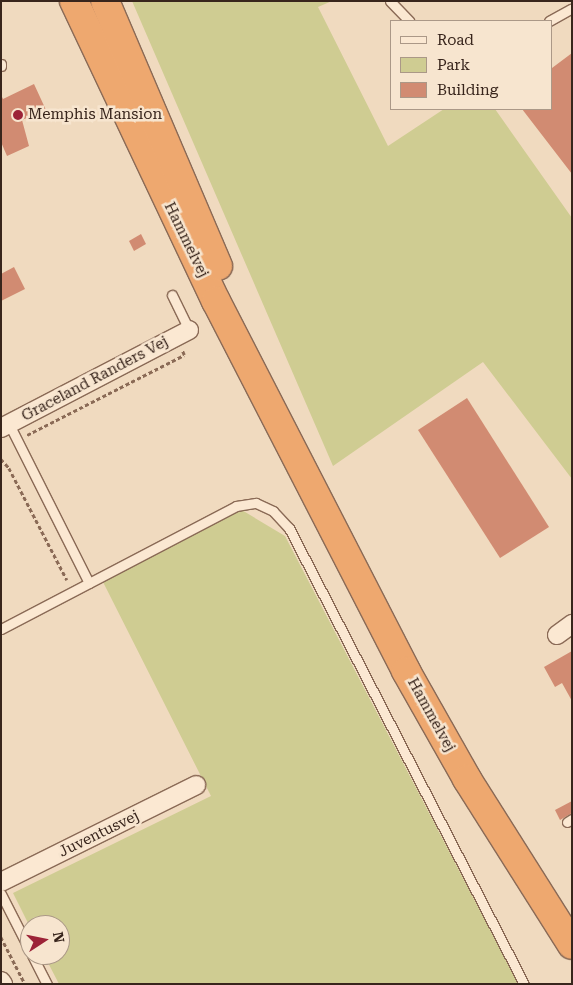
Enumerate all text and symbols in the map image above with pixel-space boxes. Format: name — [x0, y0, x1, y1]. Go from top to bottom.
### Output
legend — [390, 20, 553, 110]
text: Road — [437, 31, 474, 49]
text: Park — [437, 56, 470, 74]
text: Building — [437, 81, 498, 99]
place label: Memphis Mansion — [28, 106, 162, 124]
marker: Memphis Mansion — [12, 109, 24, 121]
street label: Hammelvej — [160, 199, 212, 281]
street label: Graceland Randers Vej — [19, 333, 171, 425]
street label: Hammelvej — [403, 675, 459, 755]
street label: Juventusvej — [56, 807, 142, 861]
north arrow — [20, 915, 70, 965]
text: N — [50, 931, 68, 944]

